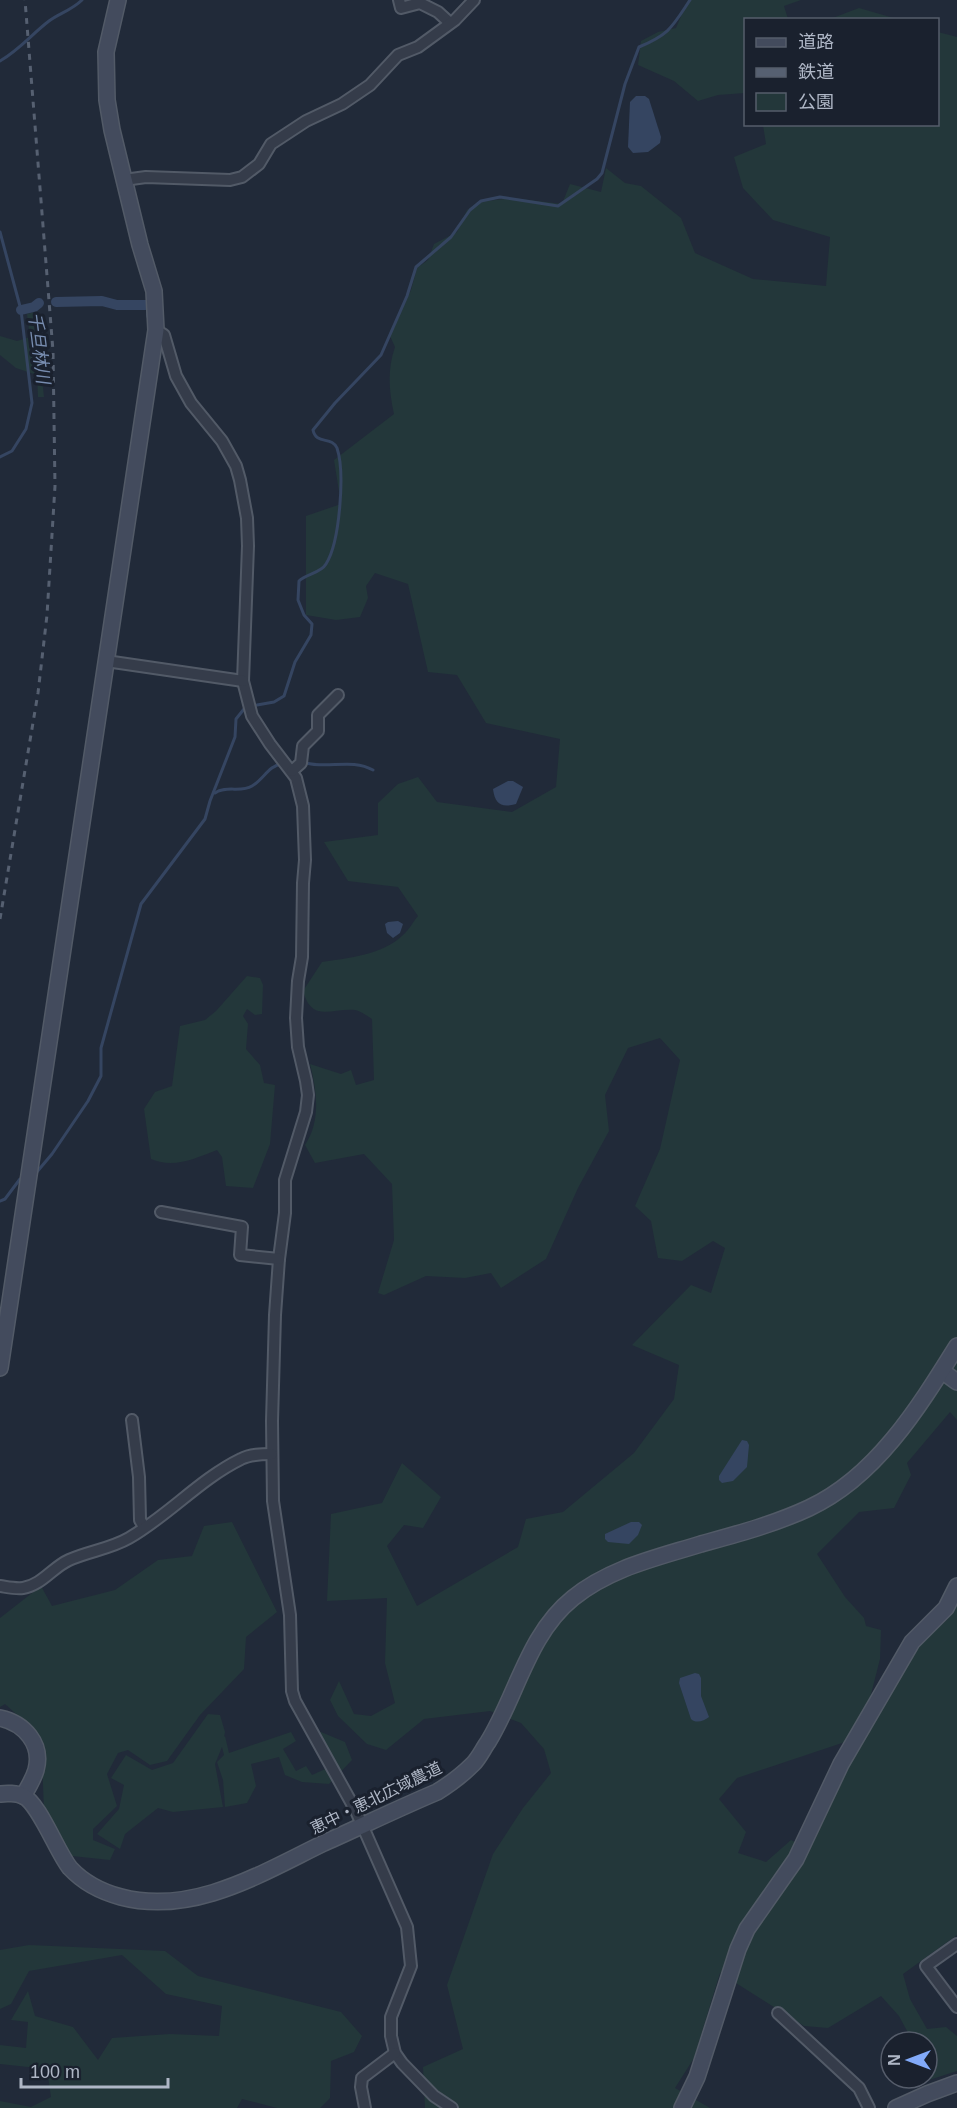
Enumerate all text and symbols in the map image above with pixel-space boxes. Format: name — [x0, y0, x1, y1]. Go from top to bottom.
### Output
legend — [744, 18, 939, 126]
text: 道路 — [798, 32, 834, 52]
text: 鉄道 — [798, 62, 834, 82]
text: 公園 — [798, 92, 834, 112]
water label: 千旦林川 — [25, 311, 54, 387]
street label: 恵中・恵北広域農道 — [308, 1759, 444, 1837]
north arrow — [879, 2030, 939, 2090]
scale bar — [21, 2051, 168, 2089]
text: N — [886, 2054, 903, 2066]
text: 100 m — [30, 2062, 80, 2082]

